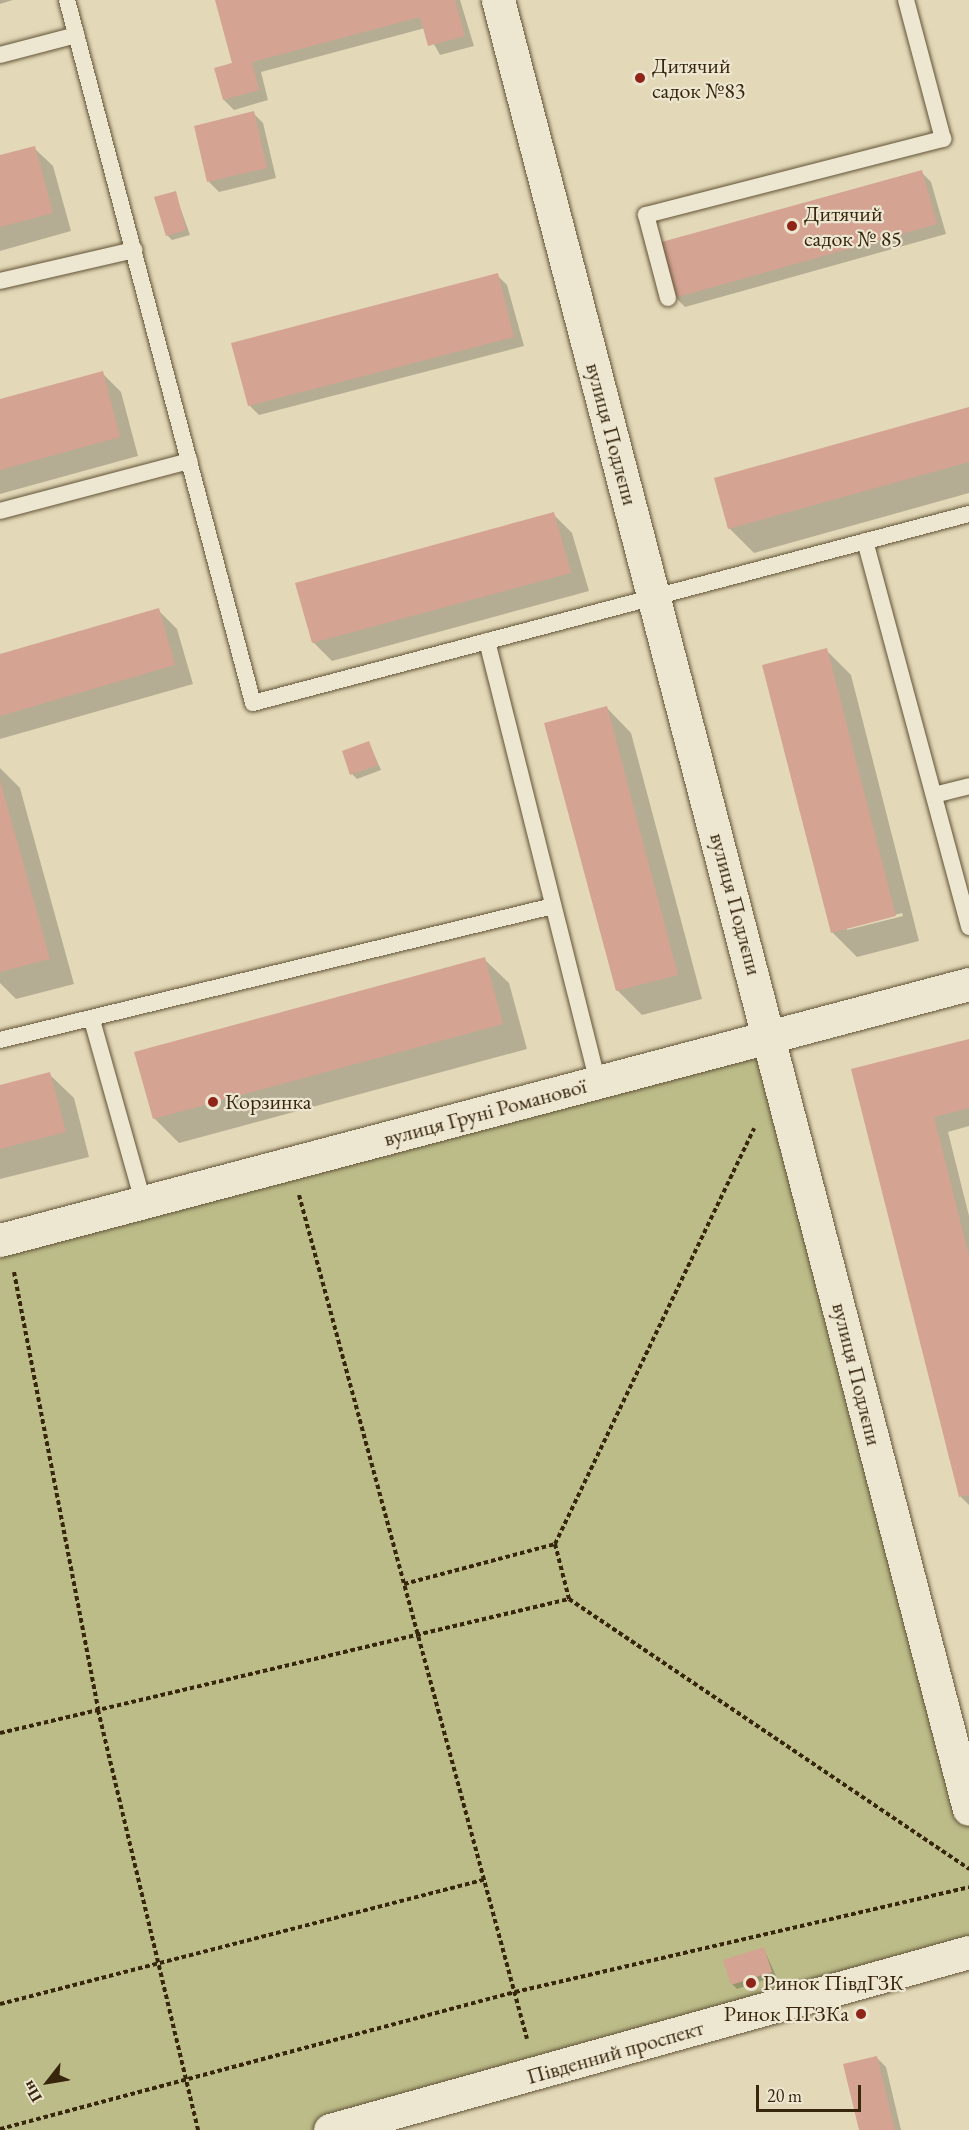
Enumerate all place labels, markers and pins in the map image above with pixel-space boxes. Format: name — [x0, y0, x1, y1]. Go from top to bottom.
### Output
place label: Дитячий садок №83 — [652, 52, 745, 104]
marker: Дитячий садок №83 — [633, 71, 647, 85]
place label: Дитячий садок № 85 — [804, 200, 902, 252]
marker: Дитячий садок № 85 — [785, 219, 799, 233]
place label: Корзинка — [225, 1089, 312, 1115]
marker: Корзинка — [206, 1095, 220, 1109]
place label: Ринок ПівдГЗК — [763, 1970, 904, 1996]
marker: Ринок ПівдГЗК — [744, 1976, 758, 1990]
place label: Ринок ПГЗКа — [724, 2001, 849, 2027]
marker: Ринок ПГЗКа — [854, 2007, 868, 2021]

